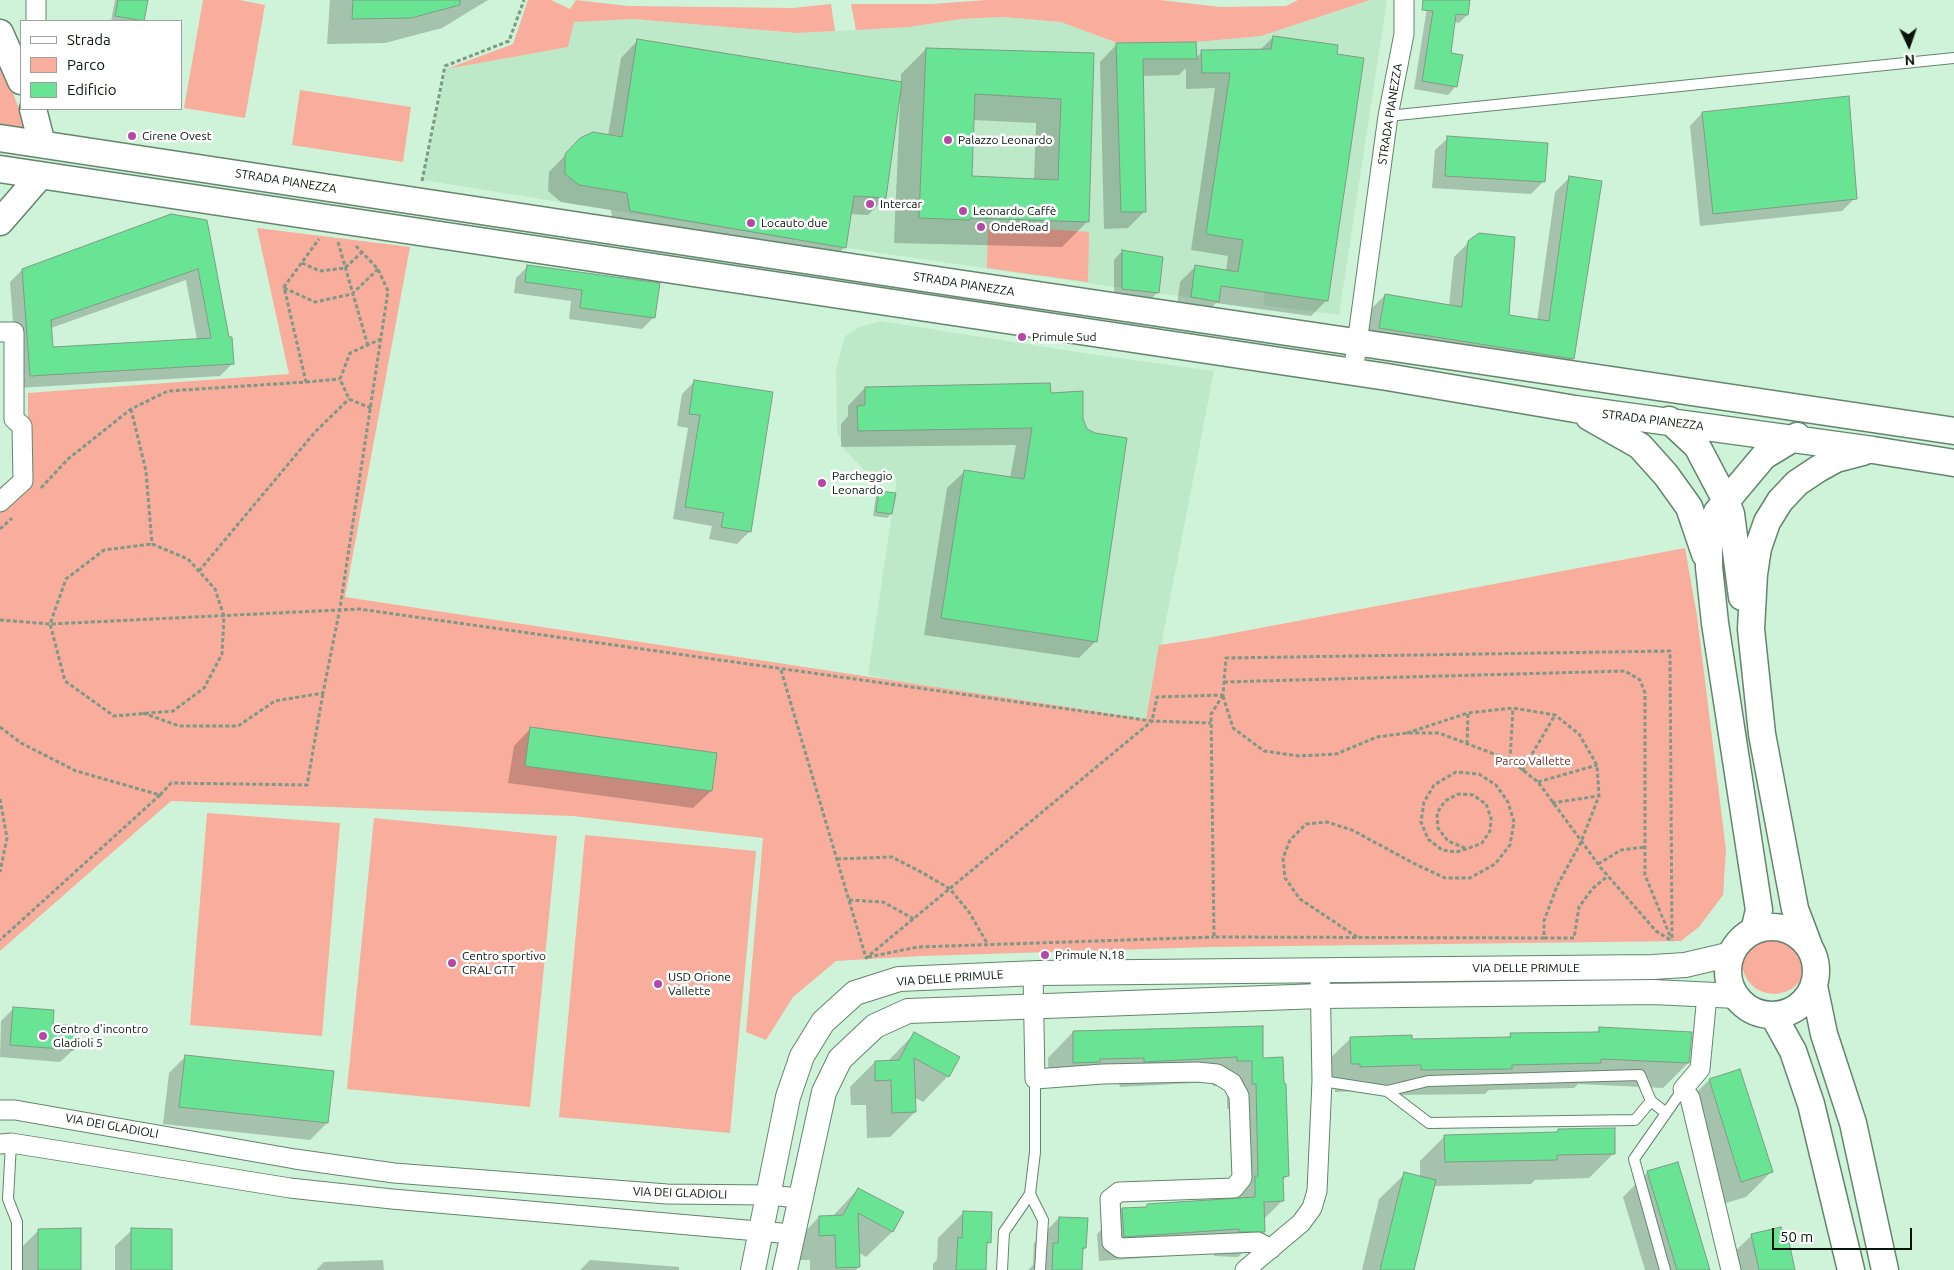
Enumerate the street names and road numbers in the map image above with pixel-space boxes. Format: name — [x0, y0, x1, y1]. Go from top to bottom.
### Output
street label: STRADA PIANEZZA — [1375, 62, 1405, 166]
street label: STRADA PIANEZZA — [234, 166, 338, 196]
street label: STRADA PIANEZZA — [912, 269, 1016, 299]
street label: STRADA PIANEZZA — [1601, 407, 1705, 433]
street label: VIA DELLE PRIMULE — [1472, 961, 1580, 975]
street label: VIA DELLE PRIMULE — [896, 967, 1004, 989]
street label: VIA DEI GLADIOLI — [64, 1111, 160, 1141]
street label: VIA DEI GLADIOLI — [633, 1184, 727, 1202]

